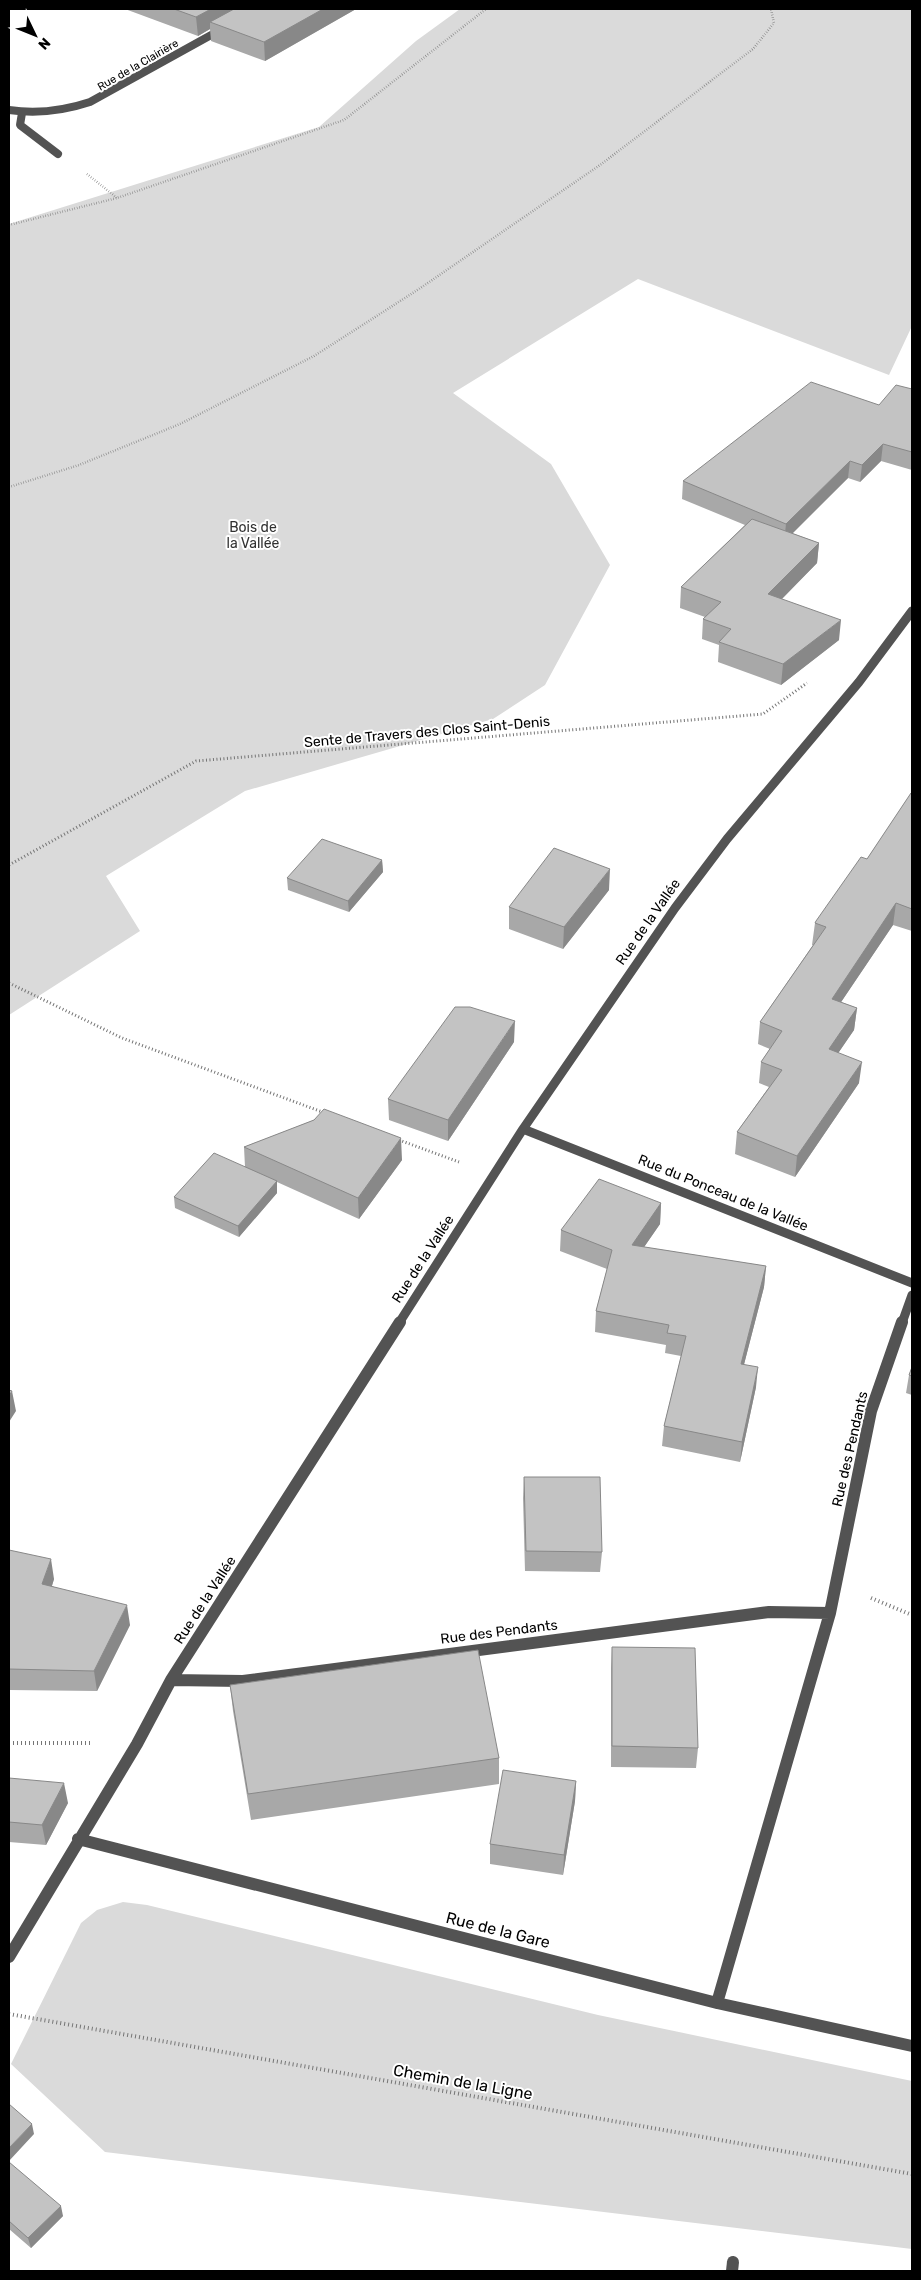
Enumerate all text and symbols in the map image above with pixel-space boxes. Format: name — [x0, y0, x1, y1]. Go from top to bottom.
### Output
north arrow — [10, 10, 60, 60]
text: N — [34, 34, 54, 53]
street label: Rue de la Clairière — [95, 36, 181, 94]
park label: Bois de la Vallée — [227, 519, 280, 552]
street label: Sente de Travers des Clos Saint-Denis — [303, 713, 551, 751]
street label: Rue de la Vallée — [612, 876, 684, 968]
street label: Rue du Ponceau de la Vallée — [635, 1151, 811, 1235]
street label: Rue de la Vallée — [388, 1212, 458, 1306]
street label: Rue des Pendants — [828, 1390, 872, 1508]
street label: Rue de la Vallée — [170, 1553, 240, 1647]
street label: Rue des Pendants — [439, 1616, 559, 1648]
street label: Rue de la Gare — [444, 1908, 552, 1952]
street label: Chemin de la Ligne — [392, 2060, 534, 2104]

